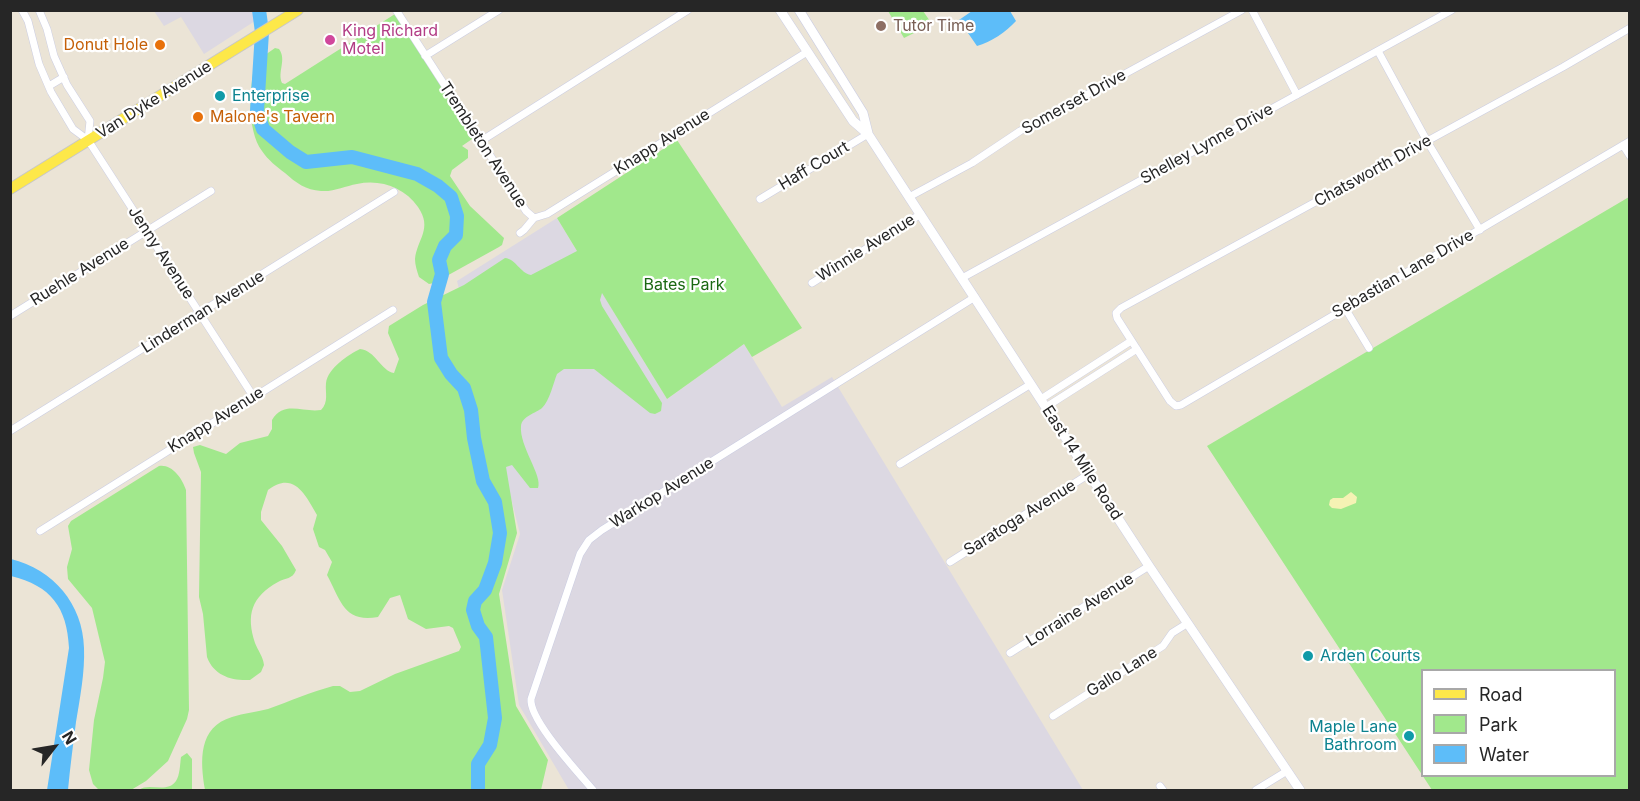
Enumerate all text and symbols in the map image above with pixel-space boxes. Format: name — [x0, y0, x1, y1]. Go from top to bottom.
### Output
place label: Tutor Time — [893, 16, 974, 36]
marker: Tutor Time — [874, 19, 888, 33]
place label: King Richard Motel — [342, 21, 438, 59]
marker: King Richard Motel — [323, 33, 337, 47]
place label: Donut Hole — [64, 35, 148, 55]
marker: Donut Hole — [153, 38, 167, 52]
street label: Van Dyke Avenue — [93, 57, 215, 143]
street label: Somerset Drive — [1018, 65, 1130, 139]
street label: Trembleton Avenue — [435, 78, 531, 212]
place label: Enterprise — [232, 86, 309, 106]
marker: Enterprise — [213, 89, 227, 103]
street label: Shelley Lynne Drive — [1137, 100, 1277, 188]
street label: Knapp Avenue — [610, 105, 714, 179]
place label: Malone's Tavern — [210, 107, 335, 127]
marker: Malone's Tavern — [191, 110, 205, 124]
street label: Chatsworth Drive — [1311, 131, 1435, 211]
street label: Haff Court — [775, 137, 853, 195]
street label: Jenny Avenue — [124, 203, 198, 303]
street label: Winnie Avenue — [813, 210, 919, 286]
street label: Sebastian Lane Drive — [1329, 226, 1477, 322]
street label: Ruehle Avenue — [27, 234, 133, 310]
street label: Linderman Avenue — [138, 267, 268, 357]
park label: Bates Park — [643, 275, 725, 295]
street label: Knapp Avenue — [164, 383, 268, 457]
street label: East 14 Mile Road — [1038, 402, 1126, 524]
street label: Warkop Avenue — [607, 453, 717, 533]
street label: Saratoga Avenue — [960, 476, 1080, 560]
street label: Lorraine Avenue — [1023, 569, 1137, 651]
street label: Gallo Lane — [1083, 643, 1161, 701]
place label: Arden Courts — [1320, 646, 1420, 666]
marker: Arden Courts — [1301, 649, 1315, 663]
legend — [1421, 669, 1616, 777]
text: Road — [1479, 684, 1522, 705]
text: Park — [1479, 714, 1518, 735]
north arrow — [24, 717, 84, 777]
place label: Maple Lane Bathroom — [1309, 717, 1397, 755]
text: N — [58, 727, 81, 748]
marker: Maple Lane Bathroom — [1402, 729, 1416, 743]
text: Water — [1479, 744, 1529, 765]

